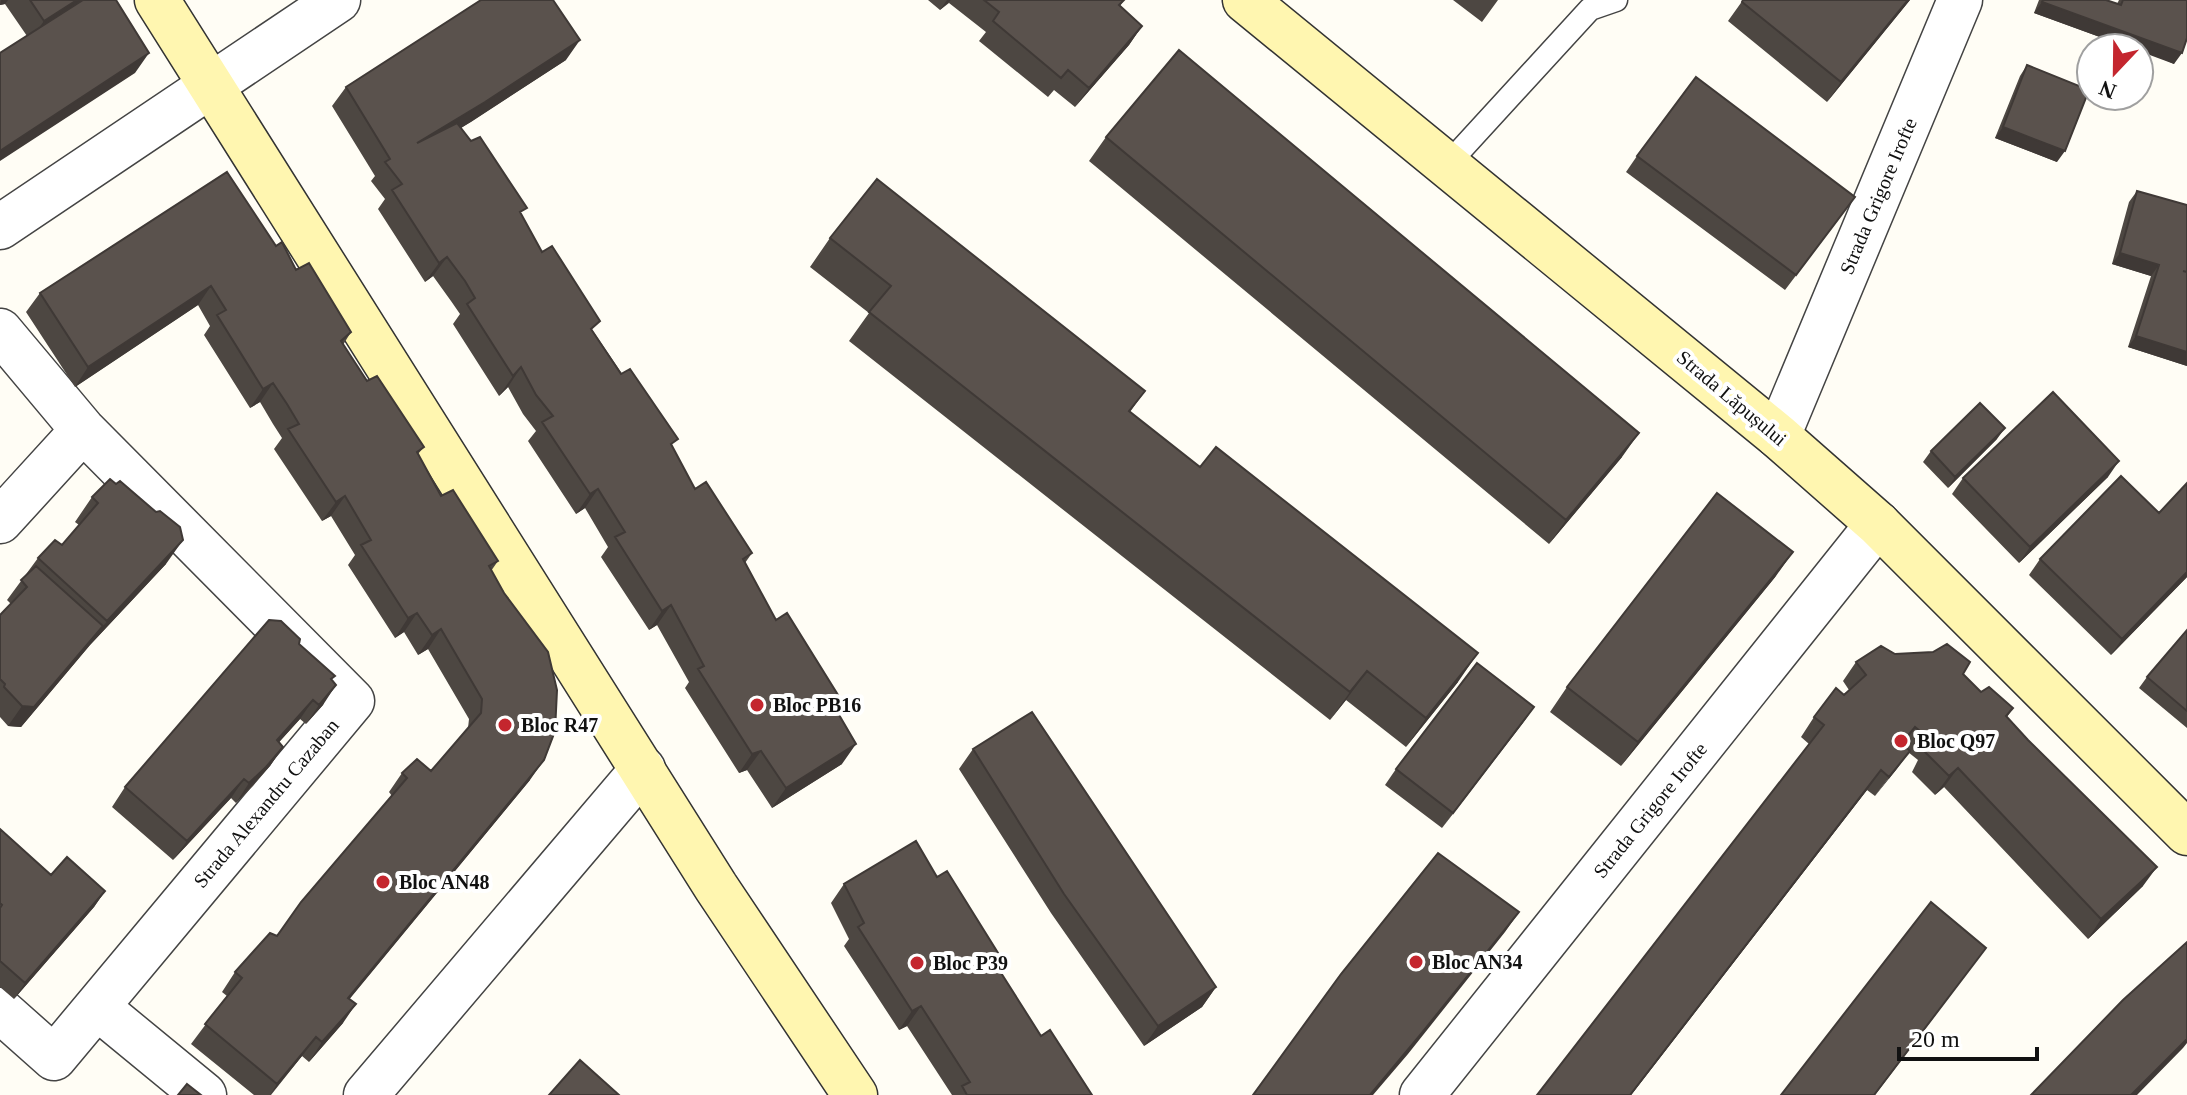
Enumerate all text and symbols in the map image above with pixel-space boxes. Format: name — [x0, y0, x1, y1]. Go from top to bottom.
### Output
north arrow — [2075, 32, 2155, 112]
text: N — [2096, 75, 2120, 105]
street label: Strada Grigore Irofte — [1835, 114, 1922, 278]
street label: Strada Lăpușului — [1672, 346, 1792, 451]
place label: Bloc PB16 — [773, 694, 861, 716]
marker: Bloc PB16 — [748, 696, 766, 714]
street label: Strada Alexandru Cazaban — [189, 714, 343, 892]
place label: Bloc R47 — [521, 714, 598, 736]
marker: Bloc R47 — [496, 716, 514, 734]
place label: Bloc Q97 — [1917, 730, 1995, 752]
marker: Bloc Q97 — [1892, 732, 1910, 750]
street label: Strada Grigore Irofte — [1589, 738, 1712, 883]
place label: Bloc AN48 — [399, 871, 490, 893]
marker: Bloc AN48 — [374, 873, 392, 891]
place label: Bloc AN34 — [1432, 951, 1523, 973]
place label: Bloc P39 — [933, 952, 1008, 974]
marker: Bloc AN34 — [1407, 953, 1425, 971]
marker: Bloc P39 — [908, 954, 926, 972]
scale bar — [1899, 1011, 2037, 1061]
text: 20 m — [1911, 1026, 1960, 1052]

